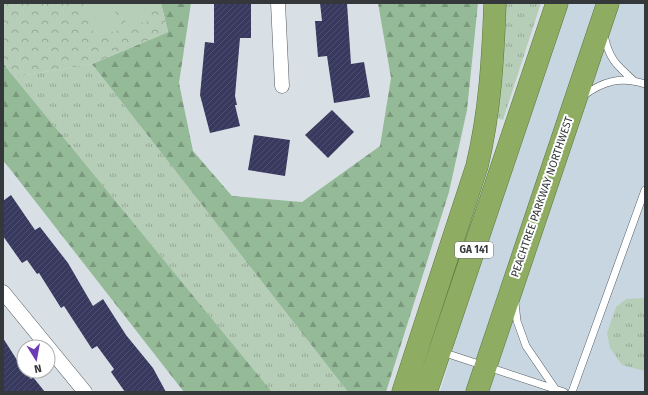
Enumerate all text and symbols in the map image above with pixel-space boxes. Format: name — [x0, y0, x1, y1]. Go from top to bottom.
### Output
street label: PEACHTREE PARKWAY NORTHWEST — [508, 115, 576, 279]
road number: GA 141 — [455, 242, 493, 258]
north arrow — [16, 339, 56, 379]
text: N — [33, 361, 43, 375]

